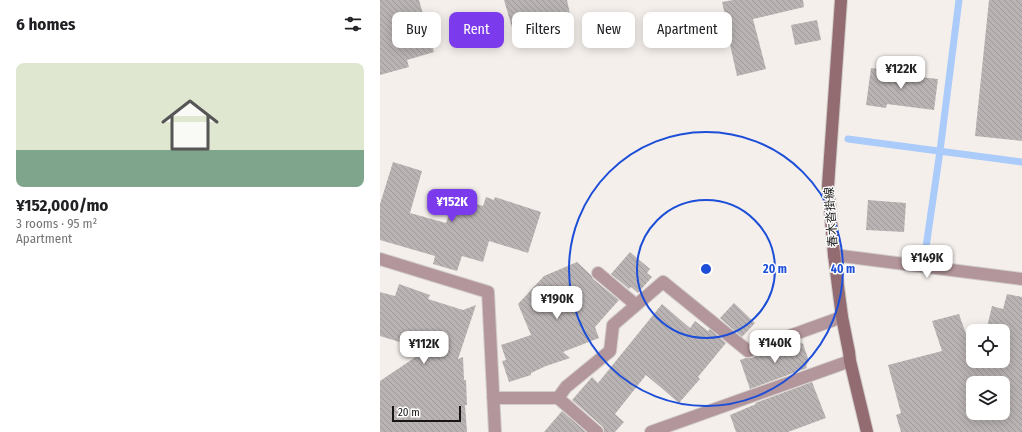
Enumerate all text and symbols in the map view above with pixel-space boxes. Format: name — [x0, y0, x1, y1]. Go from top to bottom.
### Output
chip: Buy — [392, 12, 441, 48]
chip: Rent — [449, 12, 504, 48]
chip: Filters — [512, 12, 574, 48]
chip: New — [582, 12, 635, 48]
chip: Apartment — [643, 12, 732, 48]
icon: filters — [342, 13, 364, 35]
text: 6 homes — [16, 14, 75, 35]
pin: ¥122K — [873, 56, 929, 90]
text: ¥122K — [885, 61, 917, 76]
icon: home — [154, 89, 226, 161]
street label: 春木沓掛線 — [822, 187, 840, 247]
pin: ¥152K — [424, 189, 480, 223]
text: ¥152K — [436, 194, 468, 209]
text: ¥152,000/mo — [16, 195, 108, 216]
text: 3 rooms · 95 m² — [16, 216, 97, 231]
text: Apartment — [16, 231, 72, 246]
pin: ¥149K — [899, 245, 955, 279]
text: ¥149K — [911, 250, 943, 265]
centre of rings — [699, 262, 713, 276]
text: 20 m — [762, 262, 787, 276]
text: 40 m — [831, 262, 855, 276]
pin: ¥190K — [529, 286, 585, 320]
text: ¥190K — [540, 291, 574, 306]
map controls — [966, 324, 1010, 420]
button: locate — [966, 324, 1010, 368]
pin: ¥140K — [747, 330, 803, 364]
pin: ¥112K — [396, 331, 452, 365]
text: ¥140K — [758, 335, 792, 350]
text: ¥112K — [409, 336, 439, 351]
button: layers — [966, 376, 1010, 420]
scale bar — [392, 404, 461, 423]
text: 20 m — [398, 406, 420, 419]

